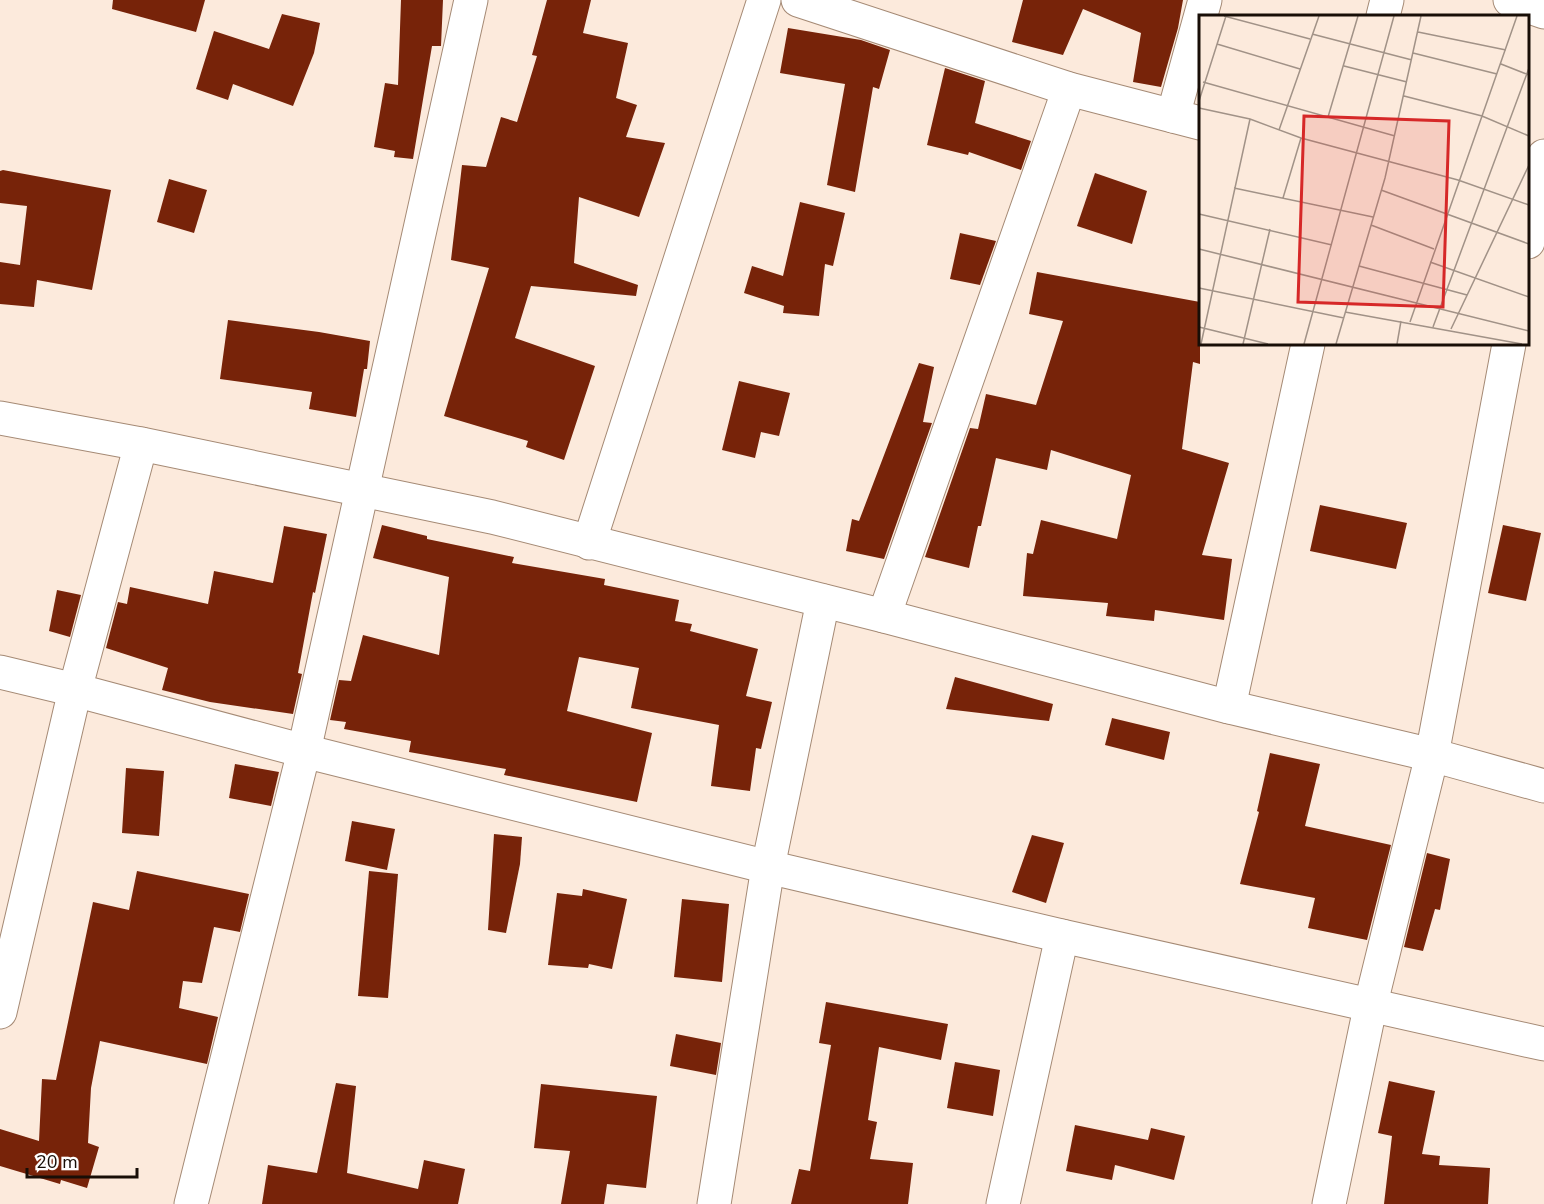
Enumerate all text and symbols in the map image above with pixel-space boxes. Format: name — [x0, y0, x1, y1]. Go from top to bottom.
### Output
inset map — [1199, 15, 1529, 345]
scale bar — [27, 1141, 136, 1179]
text: 20 m — [36, 1150, 78, 1174]

